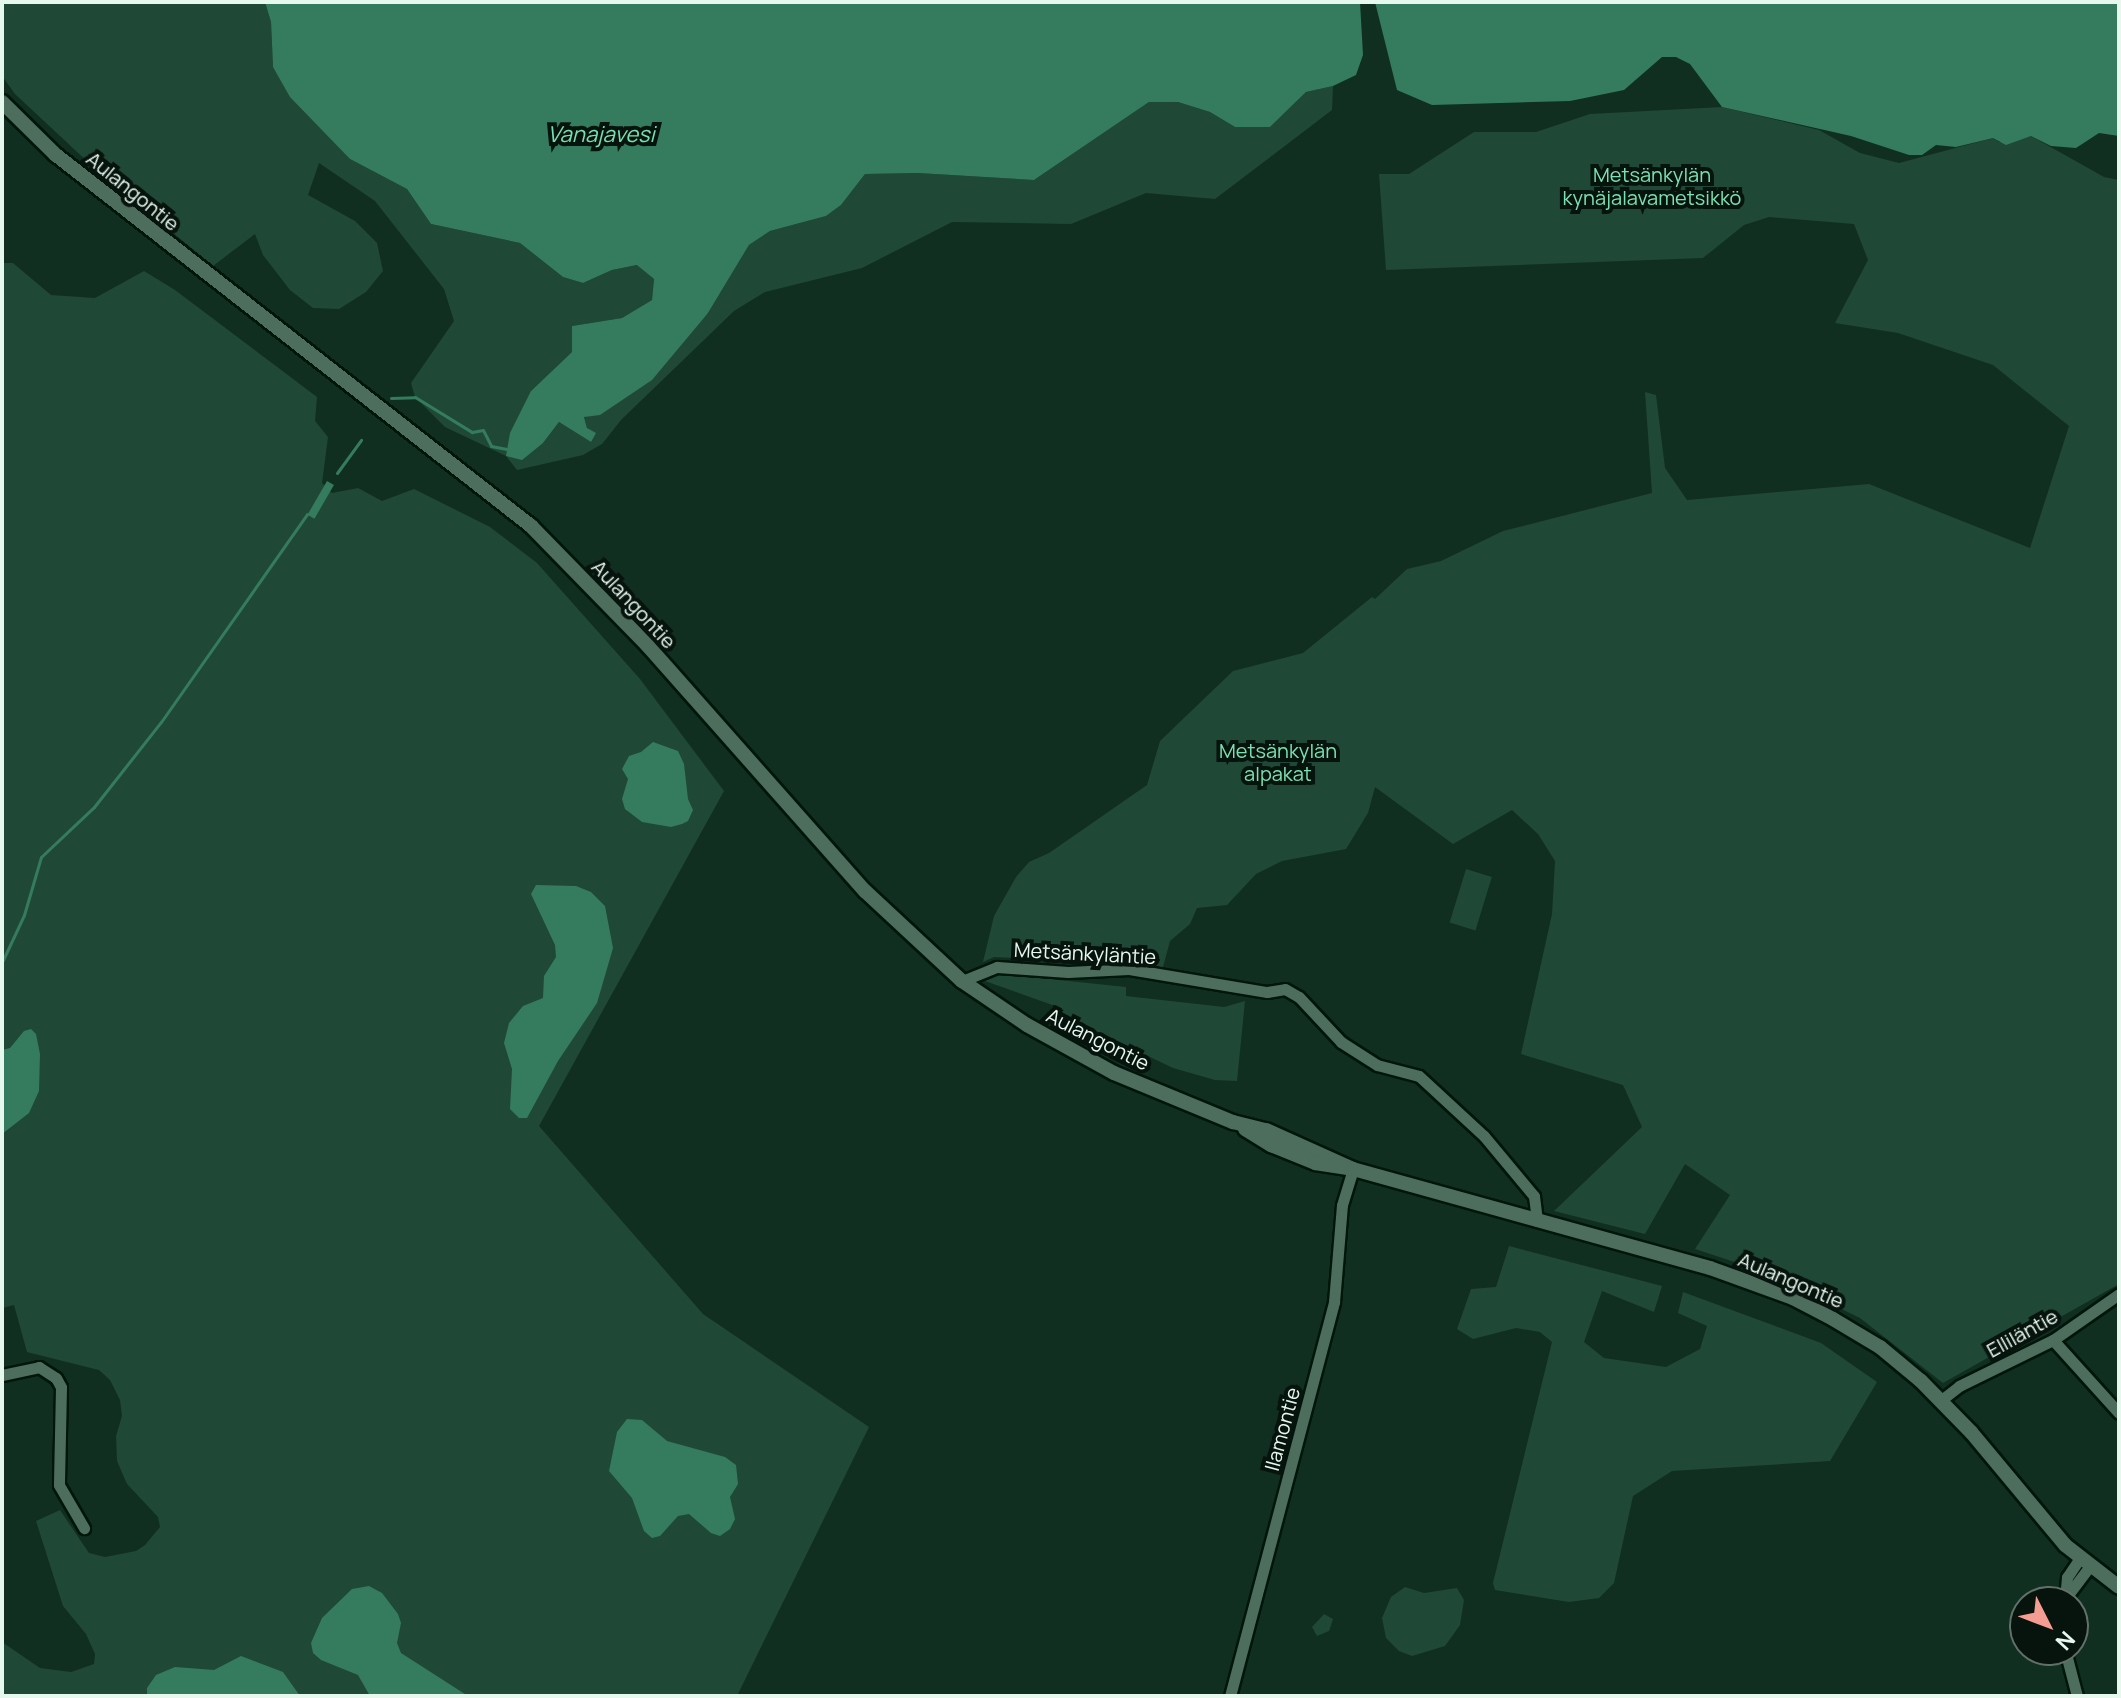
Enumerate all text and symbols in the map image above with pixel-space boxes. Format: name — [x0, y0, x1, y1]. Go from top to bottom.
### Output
water label: Vanajavesi — [547, 122, 655, 148]
street label: Aulangontie — [82, 146, 184, 236]
park label: Metsänkylän kynäjalavametsikkö — [1563, 162, 1741, 209]
street label: Aulangontie — [587, 555, 681, 653]
park label: Metsänkylän alpakat — [1219, 739, 1337, 786]
street label: Metsänkyläntie — [1013, 937, 1157, 969]
street label: Aulangontie — [1043, 1003, 1153, 1075]
street label: Aulangontie — [1735, 1247, 1847, 1313]
street label: Elliläntie — [1982, 1304, 2062, 1362]
street label: Ilamontie — [1259, 1385, 1305, 1473]
north arrow — [2009, 1586, 2089, 1666]
text: N — [2049, 1625, 2082, 1657]

